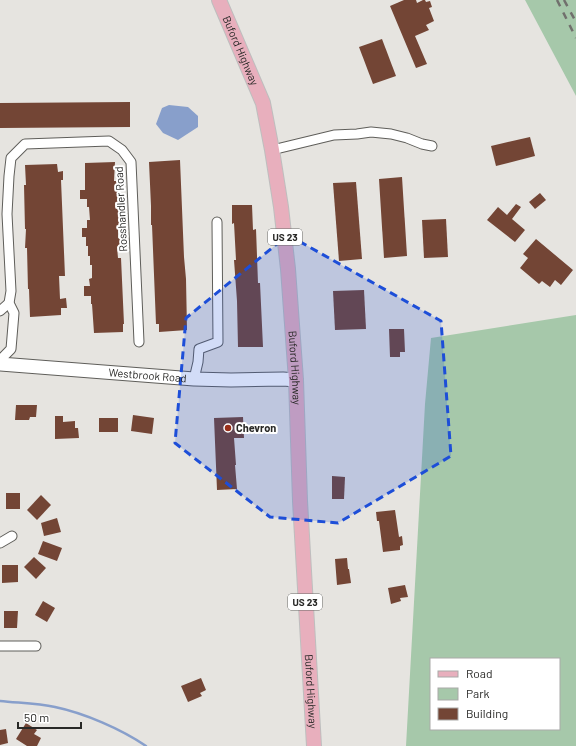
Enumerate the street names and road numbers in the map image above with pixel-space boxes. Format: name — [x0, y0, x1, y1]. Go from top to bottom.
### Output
street label: Buford Highway — [220, 14, 262, 87]
street label: Rosshandler Road — [112, 166, 129, 252]
road number: US 23 — [268, 229, 302, 245]
street label: Buford Highway — [286, 330, 304, 405]
street label: Westbrook Road — [108, 365, 187, 384]
road number: US 23 — [288, 594, 322, 610]
street label: Buford Highway — [303, 654, 320, 729]

